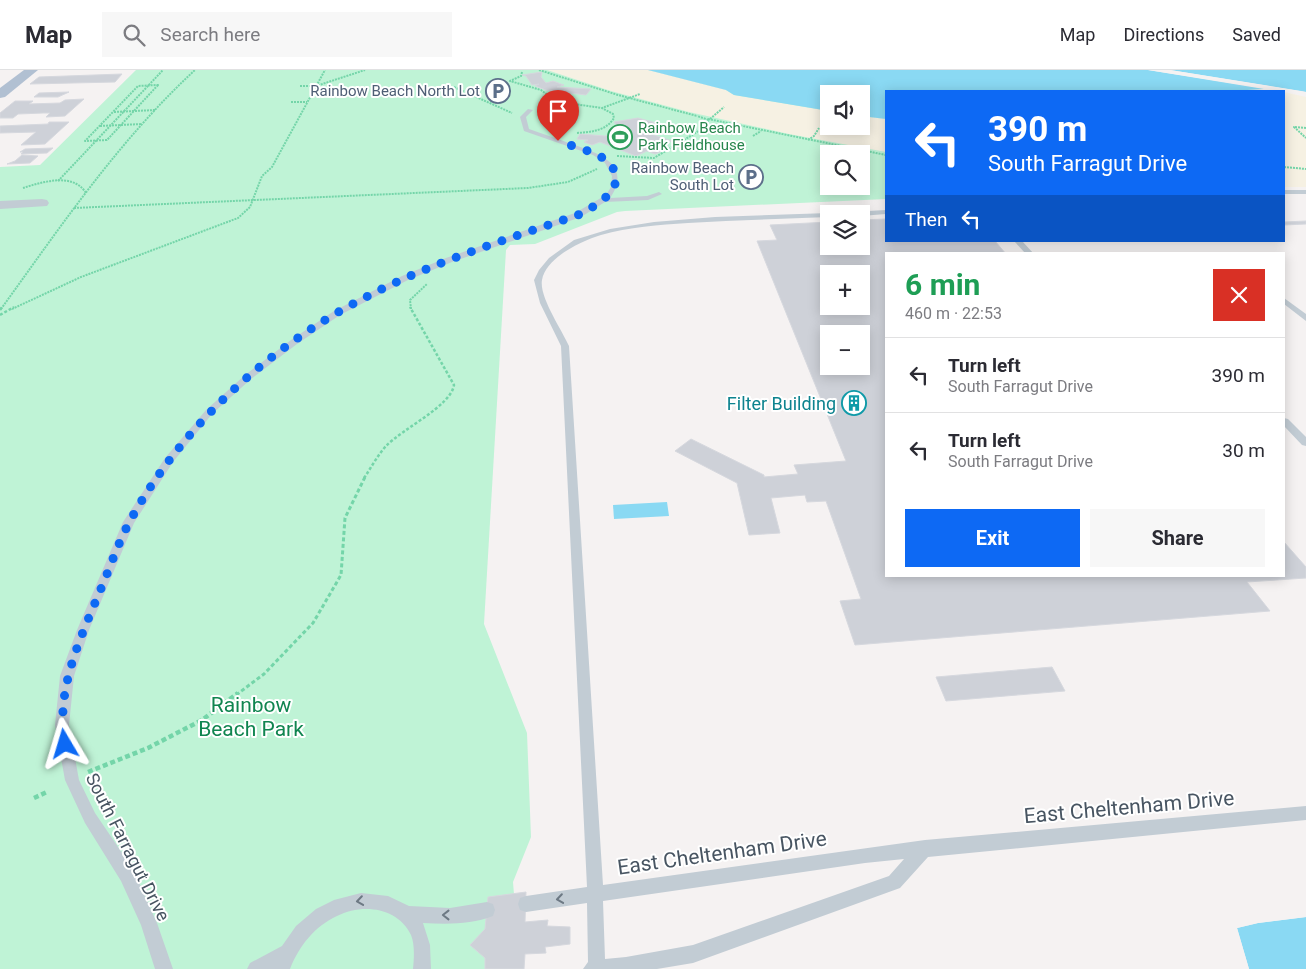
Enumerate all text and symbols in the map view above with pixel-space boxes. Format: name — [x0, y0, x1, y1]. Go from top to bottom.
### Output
search box — [102, 12, 452, 57]
text: Map — [25, 21, 72, 49]
icon: search — [120, 21, 148, 49]
text: Search here — [160, 23, 260, 46]
text: Map — [1060, 24, 1095, 45]
text: Directions — [1123, 24, 1204, 45]
text: Saved — [1232, 24, 1281, 45]
parking icon: Rainbow Beach North Lot — [485, 78, 511, 104]
place label: Rainbow Beach North Lot — [310, 82, 480, 100]
map controls — [820, 85, 870, 375]
button: sound — [820, 85, 870, 135]
pin — [537, 90, 579, 141]
icon: arrive — [544, 97, 572, 125]
text: 390 m — [988, 109, 1087, 150]
icon: left — [905, 110, 970, 175]
place label: Rainbow Beach Park Fieldhouse — [638, 119, 745, 154]
sports icon: Rainbow Beach Park Fieldhouse — [607, 124, 633, 150]
button: search — [820, 145, 870, 195]
text: South Farragut Drive — [988, 151, 1187, 176]
place label: Rainbow Beach South Lot — [631, 159, 734, 194]
parking icon: Rainbow Beach South Lot — [738, 164, 764, 190]
button: layers — [820, 205, 870, 255]
icon: left — [957, 205, 985, 233]
text: Then — [905, 208, 947, 231]
button: + — [820, 265, 870, 315]
text: 6 min — [905, 267, 980, 302]
button: close — [1213, 269, 1265, 321]
text: 460 m · 22:53 — [905, 304, 1002, 323]
button: − — [820, 325, 870, 375]
text: Turn left — [948, 354, 1021, 377]
icon: left — [905, 361, 933, 389]
text: 390 m — [1212, 364, 1265, 387]
text: South Farragut Drive — [948, 377, 1093, 396]
building icon: Filter Building — [841, 390, 867, 416]
place label: Filter Building — [727, 393, 836, 414]
text: Turn left — [948, 429, 1021, 452]
icon: left — [905, 436, 933, 464]
text: 30 m — [1222, 439, 1265, 462]
text: South Farragut Drive — [948, 452, 1093, 471]
button: Exit — [905, 509, 1080, 567]
button: Share — [1090, 509, 1265, 567]
park label: Rainbow Beach Park — [198, 693, 304, 741]
position arrow — [38, 717, 90, 769]
street label: South Farragut Drive — [82, 770, 174, 924]
street label: East Cheltenham Drive — [1023, 786, 1235, 828]
street label: East Cheltenham Drive — [616, 826, 828, 880]
one-way arrow — [556, 893, 564, 904]
one-way arrow — [356, 895, 364, 906]
one-way arrow — [442, 910, 450, 920]

